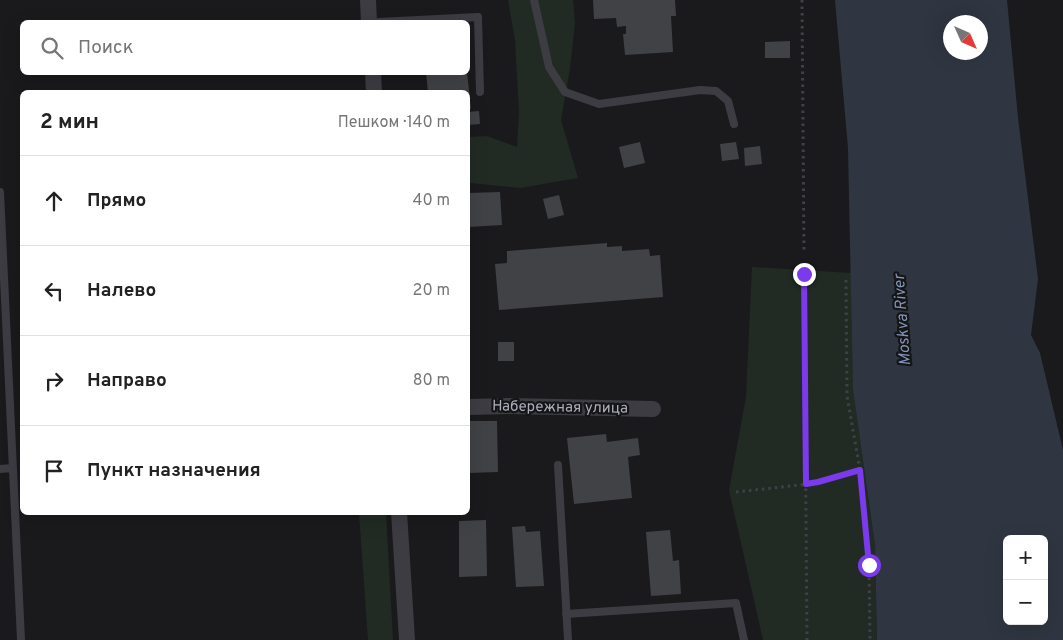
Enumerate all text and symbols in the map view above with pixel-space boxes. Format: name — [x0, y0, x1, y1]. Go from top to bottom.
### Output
north arrow — [943, 15, 988, 60]
search box — [20, 20, 470, 75]
icon: search — [38, 34, 66, 62]
text: Поиск — [78, 36, 134, 60]
text: 2 мин — [40, 109, 99, 136]
text: Пешком · 140 m — [338, 113, 450, 133]
icon: ahead — [40, 187, 68, 215]
text: Прямо — [87, 189, 146, 213]
text: 40 m — [412, 191, 450, 211]
route end — [793, 263, 816, 286]
water label: Moskva River — [890, 272, 916, 366]
icon: left — [40, 277, 68, 305]
text: Налево — [87, 279, 156, 303]
text: 20 m — [413, 281, 450, 301]
icon: right — [40, 367, 68, 395]
text: Направо — [87, 369, 167, 393]
text: 80 m — [413, 371, 450, 391]
street label: Набережная улица — [492, 397, 628, 419]
icon: arrive — [40, 457, 68, 485]
text: Пункт назначения — [87, 459, 261, 483]
map controls — [1003, 535, 1048, 625]
button: + — [1003, 535, 1048, 580]
route start — [858, 554, 881, 577]
button: − — [1003, 580, 1048, 625]

